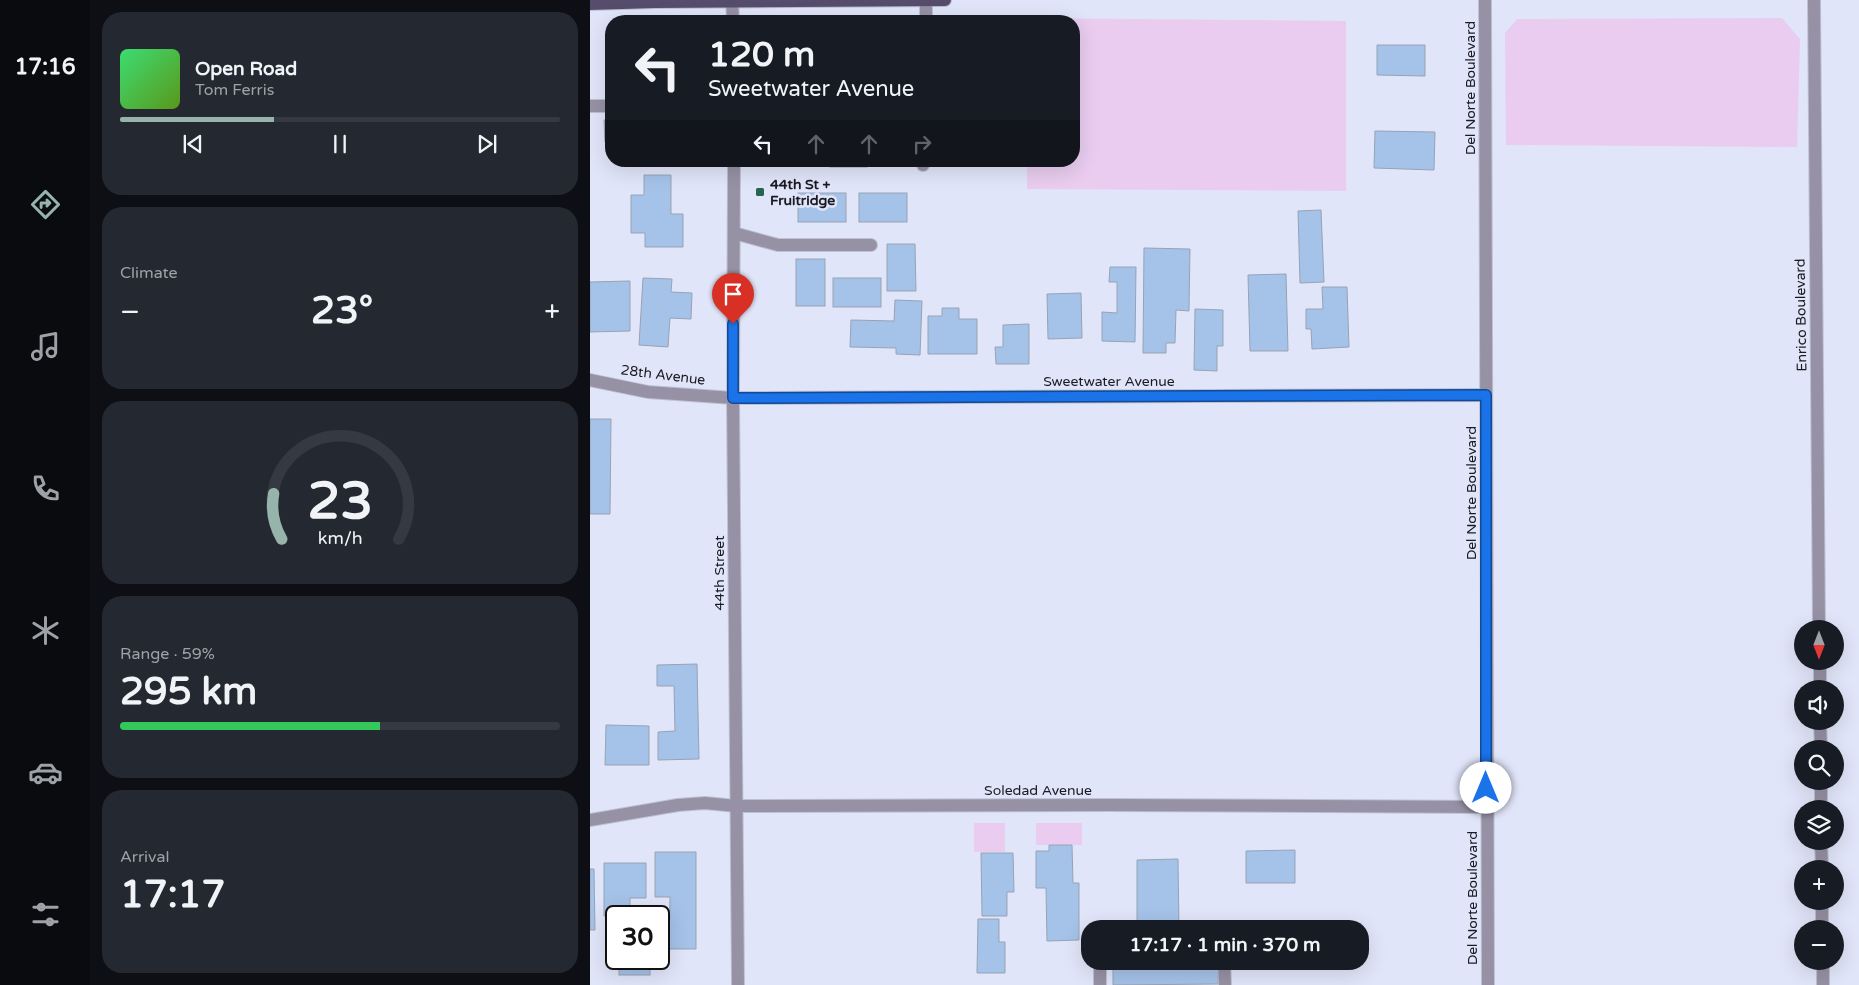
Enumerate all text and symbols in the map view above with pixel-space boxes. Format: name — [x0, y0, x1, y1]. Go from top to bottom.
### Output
street label: Del Norte Boulevard — [1462, 21, 1479, 155]
text: 120 m — [708, 34, 815, 76]
icon: left — [625, 35, 690, 100]
text: 17:16 — [15, 54, 75, 80]
text: Open Road — [195, 58, 297, 80]
text: Sweetwater Avenue — [708, 76, 914, 102]
text: Tom Ferris — [195, 80, 274, 100]
icon: previous — [179, 130, 207, 158]
icon: pause — [326, 130, 354, 158]
icon: next — [473, 130, 501, 158]
icon: left — [749, 130, 777, 158]
icon: ahead — [802, 130, 830, 158]
icon: ahead — [855, 130, 883, 158]
icon: right — [908, 130, 936, 158]
place label: 44th St + Fruitridge — [770, 176, 835, 209]
marker: 44th St + Fruitridge — [754, 186, 766, 198]
icon: directions — [28, 187, 63, 222]
street label: Enrico Boulevard — [1792, 258, 1810, 372]
text: Climate — [120, 263, 178, 283]
pin — [712, 273, 754, 324]
icon: arrive — [719, 280, 747, 308]
text: 23° — [311, 288, 373, 334]
text: − — [120, 295, 140, 329]
text: + — [544, 295, 560, 329]
icon: music — [28, 329, 63, 364]
street label: 28th Avenue — [620, 361, 706, 389]
street label: Sweetwater Avenue — [1043, 373, 1175, 390]
street label: Del Norte Boulevard — [1463, 426, 1480, 560]
text: 23 — [307, 470, 373, 533]
icon: phone — [28, 471, 63, 506]
text: km/h — [318, 528, 362, 549]
street label: 44th Street — [711, 535, 728, 611]
icon: climate — [28, 613, 63, 648]
north arrow — [1794, 620, 1844, 670]
map controls — [1794, 620, 1844, 970]
text: Range · 59% — [120, 644, 215, 664]
text: 295 km — [120, 669, 257, 715]
button: sound — [1794, 680, 1844, 730]
button: search — [1794, 740, 1844, 790]
icon: car — [28, 755, 63, 790]
position arrow — [1459, 761, 1511, 813]
street label: Soledad Avenue — [984, 782, 1092, 799]
button: layers — [1794, 800, 1844, 850]
street label: Del Norte Boulevard — [1464, 831, 1481, 965]
text: Arrival — [120, 847, 169, 867]
button: + — [1794, 860, 1844, 910]
text: 17:17 — [120, 872, 225, 918]
icon: filters — [28, 897, 63, 932]
speed limit sign: 30 — [605, 905, 670, 970]
button: − — [1794, 920, 1844, 970]
text: 17:17 · 1 min · 370 m — [1129, 934, 1321, 956]

